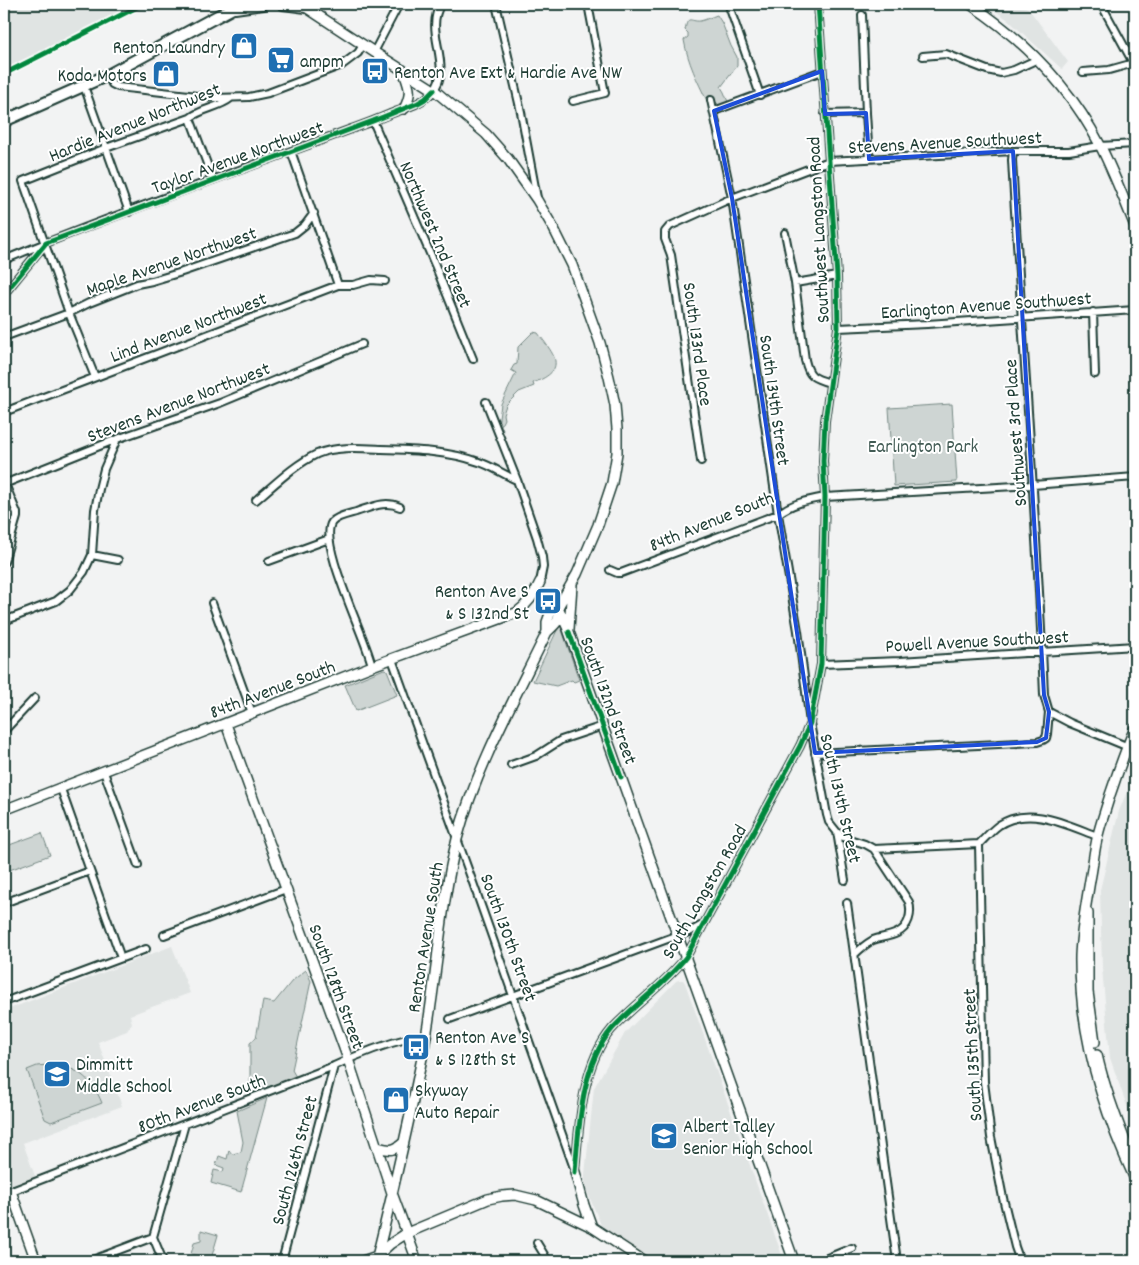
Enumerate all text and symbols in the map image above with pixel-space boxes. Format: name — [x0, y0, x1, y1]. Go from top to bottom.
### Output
shop icon: Renton Laundry — [229, 31, 259, 61]
place label: Renton Laundry — [113, 36, 225, 63]
supermarket icon: ampm — [266, 45, 296, 75]
place label: ampm — [300, 50, 344, 77]
bus stop icon: Renton Ave Ext & Hardie Ave NW — [360, 56, 390, 86]
shop icon: Koda Motors — [151, 59, 181, 89]
place label: Renton Ave Ext & Hardie Ave NW — [394, 61, 622, 88]
place label: Koda Motors — [57, 64, 147, 91]
street label: Hardie Avenue Northwest — [45, 77, 225, 171]
street label: Taylor Avenue Northwest — [148, 116, 328, 203]
street label: Stevens Avenue Southwest — [848, 126, 1043, 163]
street label: Southwest Langston Road — [802, 136, 839, 324]
street label: Northwest 2nd Street — [391, 158, 477, 313]
street label: Maple Avenue Northwest — [83, 221, 261, 305]
street label: South 133rd Place — [674, 281, 718, 408]
street label: Lind Avenue Northwest — [107, 287, 272, 372]
street label: Earlington Avenue Southwest — [880, 287, 1092, 328]
street label: South 134th Street — [750, 333, 795, 468]
street label: Stevens Avenue Northwest — [84, 357, 275, 452]
street label: Southwest 3rd Place — [999, 358, 1036, 507]
park label: Earlington Park — [868, 435, 979, 462]
street label: 84th Avenue South — [646, 486, 779, 561]
place label: Renton Ave S & S 132nd St — [435, 580, 529, 629]
bus stop icon: Renton Ave S & S 132nd St — [533, 586, 563, 616]
street label: Powell Avenue Southwest — [885, 625, 1070, 662]
street label: South 132nd Street — [571, 634, 642, 769]
street label: 84th Avenue South — [207, 655, 340, 728]
street label: South 134th Street — [811, 732, 867, 866]
street label: South Langston Road — [657, 821, 755, 965]
street label: Renton Avenue South — [402, 860, 453, 1015]
street label: South 130th Street — [471, 870, 542, 1006]
street label: South 128th Street — [300, 921, 370, 1054]
street label: South 135th Street — [958, 988, 991, 1122]
place label: Renton Ave S & S 128th St — [435, 1026, 529, 1075]
bus stop icon: Renton Ave S & S 128th St — [401, 1032, 431, 1062]
place label: Dimmitt Middle School — [76, 1053, 172, 1102]
school or university icon: Dimmitt Middle School — [42, 1059, 72, 1089]
street label: 80th Avenue South — [134, 1068, 270, 1142]
place label: Skyway Auto Repair — [415, 1079, 499, 1128]
shop icon: Skyway Auto Repair — [381, 1085, 411, 1115]
street label: South 126th Street — [266, 1093, 327, 1229]
place label: Albert Talley Senior High School — [683, 1115, 813, 1164]
school or university icon: Albert Talley Senior High School — [649, 1121, 679, 1151]

